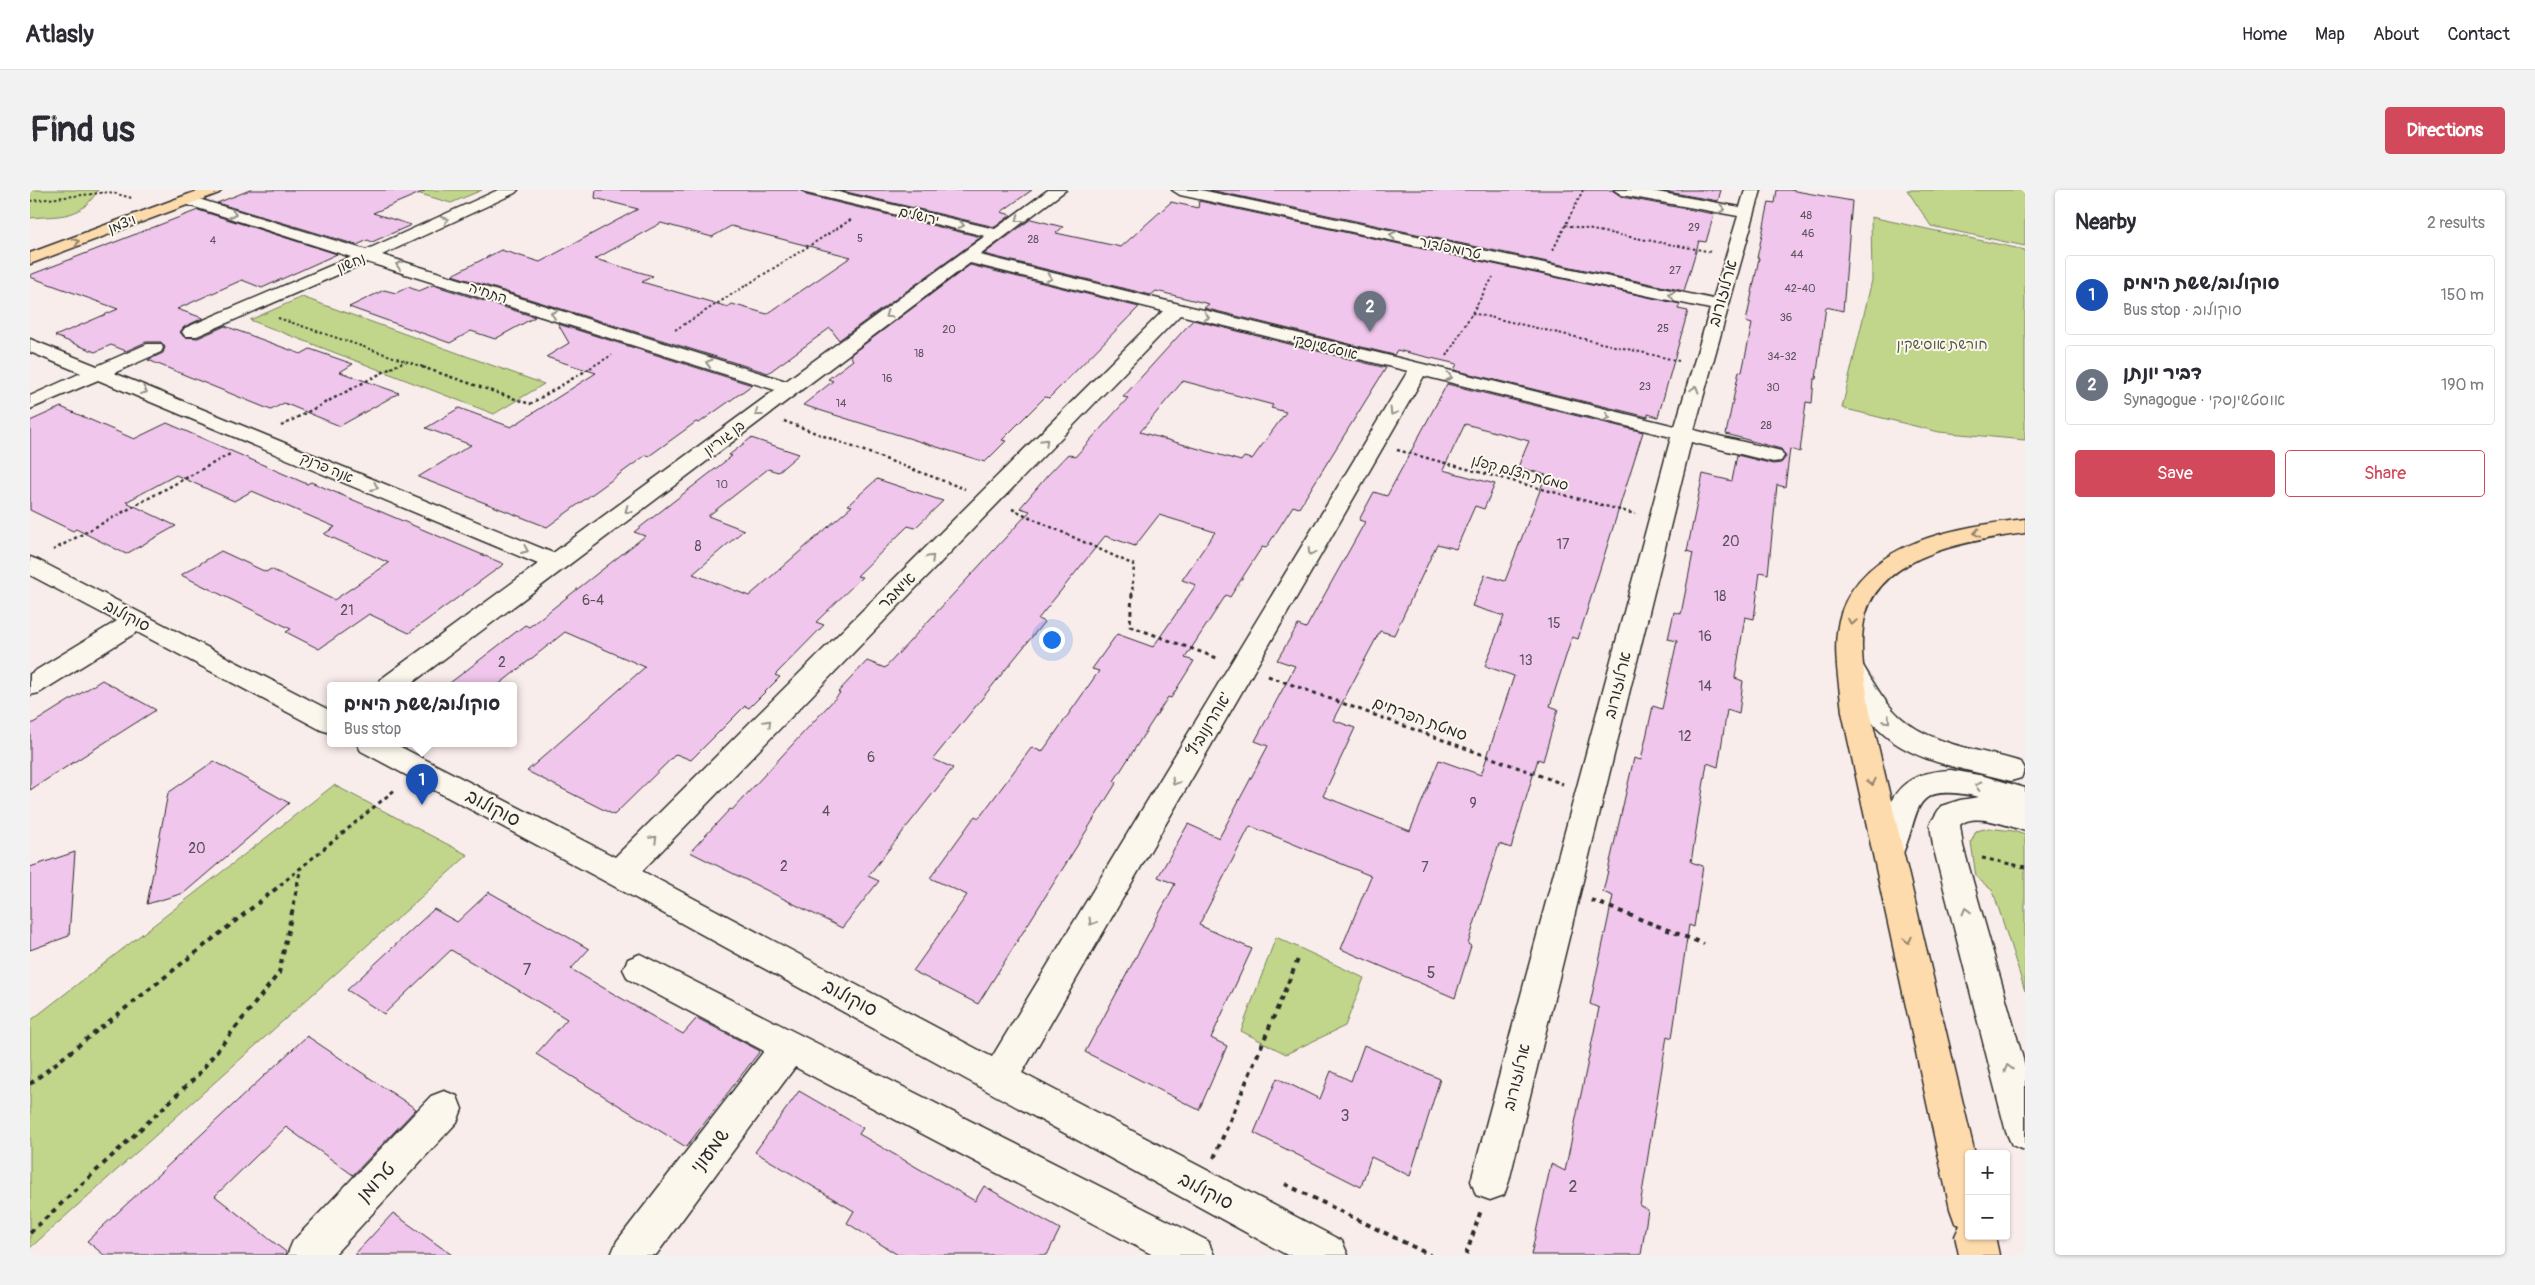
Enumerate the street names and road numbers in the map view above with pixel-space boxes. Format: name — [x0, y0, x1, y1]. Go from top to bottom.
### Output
street label: ירושלים — [897, 203, 941, 229]
street label: ויצמן — [106, 211, 138, 237]
street label: טרומפלדור — [1417, 233, 1483, 263]
street label: נחשון — [334, 249, 368, 277]
street label: ארלוזורוב — [1704, 257, 1742, 329]
street label: התחיה — [467, 279, 509, 307]
street label: אוסטשינסקי — [1290, 331, 1360, 363]
street label: בן גוריון — [700, 417, 748, 459]
street label: אנה פרנק — [298, 449, 356, 487]
street label: סמטת הצלם קפלן — [1470, 452, 1570, 494]
street label: אימבר — [874, 568, 920, 614]
street label: סוקולוב — [101, 596, 154, 636]
street label: ארלוזורוב — [1600, 649, 1636, 721]
street label: אהרונוביץ' — [1182, 689, 1236, 759]
street label: סמטת הפרחים — [1370, 693, 1470, 745]
street label: סוקולוב — [462, 784, 524, 832]
street label: סוקולוב — [819, 974, 881, 1022]
street label: ארלוזורוב — [1499, 1041, 1535, 1113]
street label: שמעוני — [685, 1124, 735, 1178]
street label: טרומן — [352, 1157, 400, 1207]
street label: סוקולוב — [1175, 1167, 1237, 1215]

